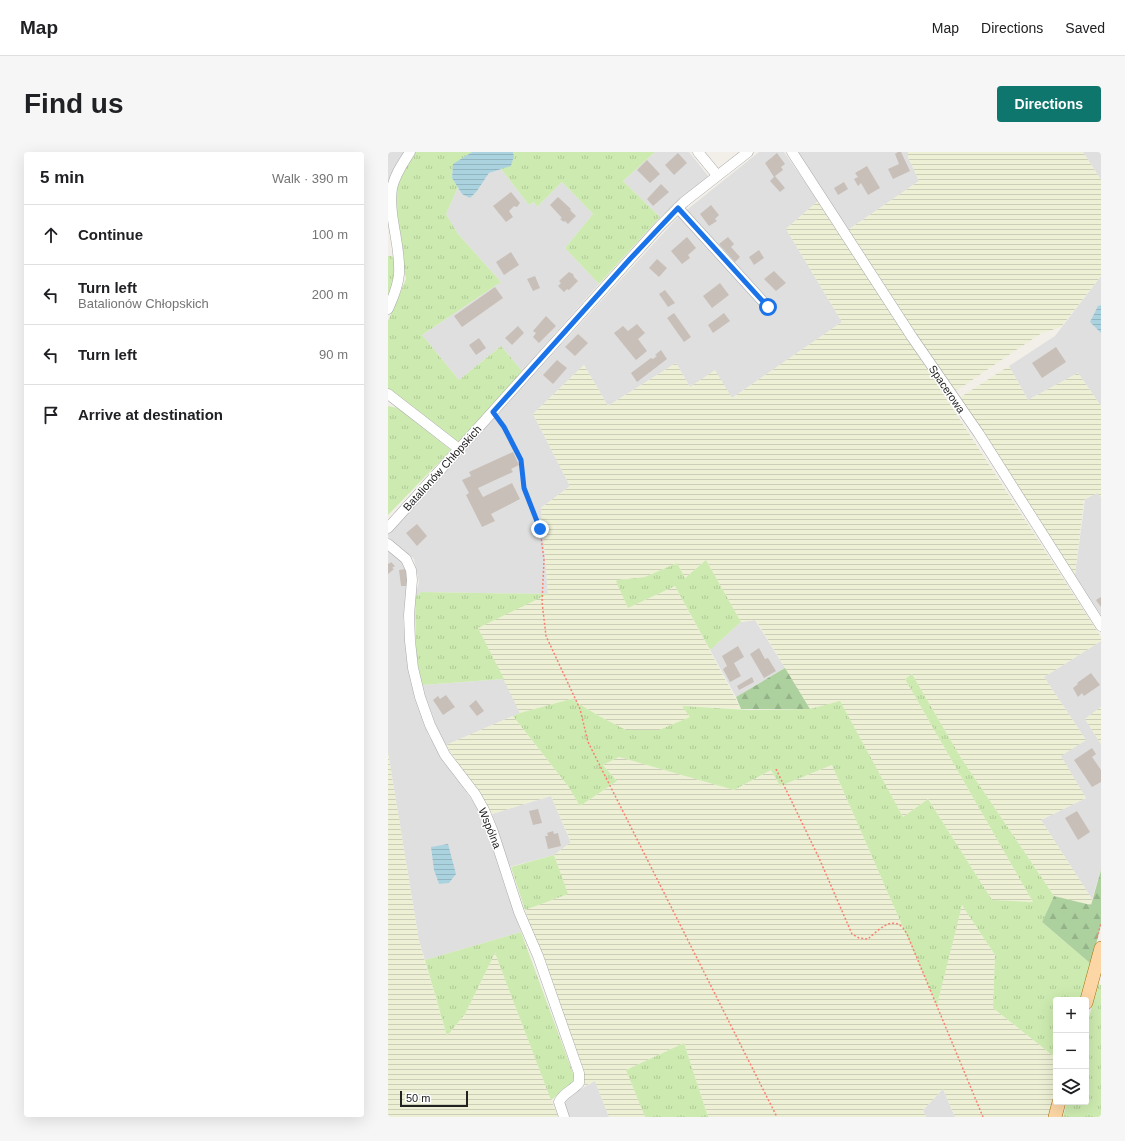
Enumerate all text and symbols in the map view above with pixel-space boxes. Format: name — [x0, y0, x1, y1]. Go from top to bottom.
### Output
text: Map — [20, 17, 58, 38]
text: Map — [932, 20, 959, 36]
text: Directions — [981, 20, 1043, 36]
text: Saved — [1065, 20, 1105, 36]
button: Directions — [997, 86, 1101, 122]
text: Find us — [24, 88, 124, 119]
text: 5 min — [40, 168, 84, 187]
text: Walk · 390 m — [272, 171, 348, 186]
icon: ahead — [40, 224, 62, 246]
text: Continue — [78, 226, 143, 243]
text: 100 m — [312, 227, 348, 242]
text: Turn left — [78, 279, 137, 296]
icon: left — [40, 284, 62, 306]
text: 200 m — [312, 287, 348, 302]
text: Batalionów Chłopskich — [78, 296, 209, 311]
route start — [759, 298, 777, 316]
icon: left — [40, 344, 62, 366]
text: Turn left — [78, 346, 137, 363]
text: 90 m — [319, 347, 348, 362]
street label: Spacerowa — [927, 363, 968, 416]
icon: arrive — [40, 404, 62, 426]
text: Arrive at destination — [78, 406, 223, 423]
street label: Batalionów Chłopskich — [401, 423, 483, 513]
route end — [531, 520, 549, 538]
street label: Wspólna — [476, 806, 504, 851]
map controls — [1053, 997, 1089, 1105]
button: + — [1053, 997, 1089, 1033]
button: − — [1053, 1033, 1089, 1069]
button: layers — [1053, 1069, 1089, 1105]
scale bar — [400, 1089, 468, 1108]
text: 50 m — [406, 1092, 430, 1104]

